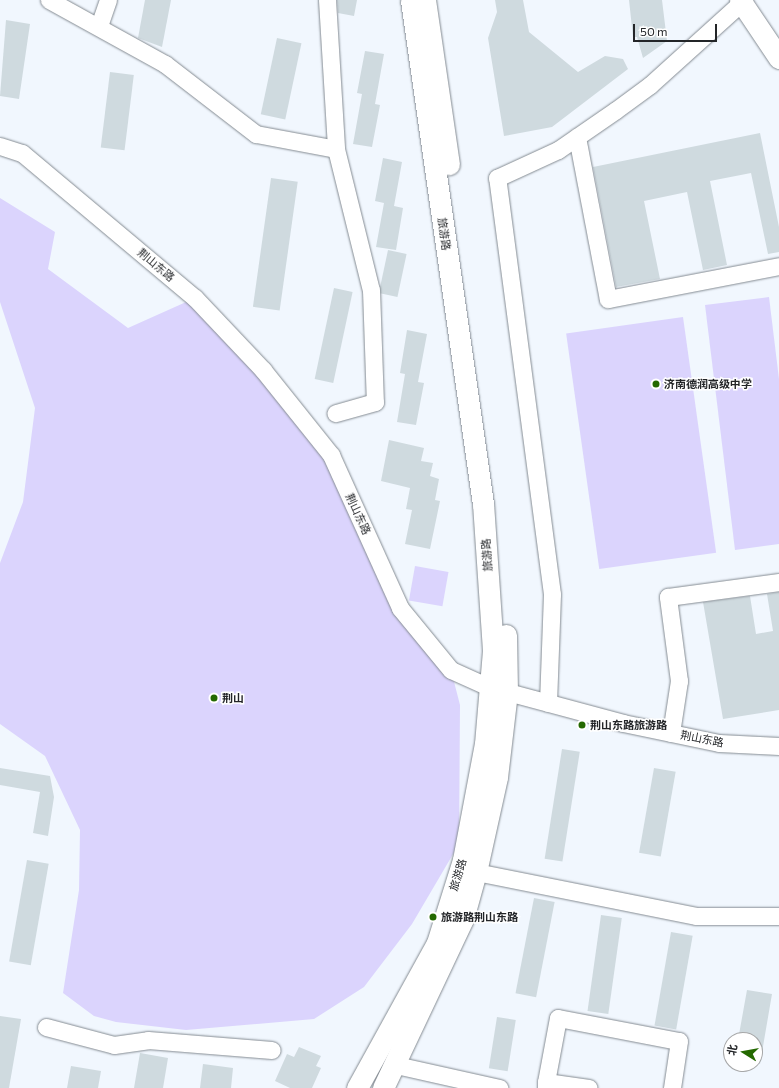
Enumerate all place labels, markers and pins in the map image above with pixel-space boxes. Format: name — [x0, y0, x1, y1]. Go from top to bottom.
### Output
place label: 济南德润高级中学 — [664, 377, 752, 391]
marker: 济南德润高级中学 — [651, 379, 661, 389]
place label: 荆山 — [222, 691, 244, 705]
marker: 荆山 — [209, 693, 219, 703]
place label: 荆山东路旅游路 — [590, 718, 667, 732]
marker: 荆山东路旅游路 — [577, 720, 587, 730]
place label: 旅游路荆山东路 — [441, 910, 518, 924]
marker: 旅游路荆山东路 — [428, 912, 438, 922]

